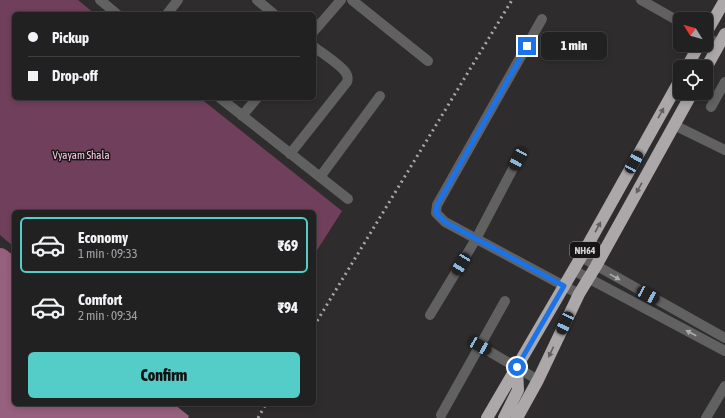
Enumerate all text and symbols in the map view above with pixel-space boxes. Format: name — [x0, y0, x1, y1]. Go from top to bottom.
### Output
north arrow — [673, 12, 713, 52]
map controls — [673, 12, 713, 100]
text: Pickup — [52, 29, 89, 46]
callout: 1 min — [541, 32, 607, 60]
route end — [518, 37, 536, 55]
text: 1 min — [561, 38, 587, 53]
button: locate — [673, 60, 713, 100]
text: Drop-off — [52, 67, 98, 84]
one-way arrow — [658, 108, 665, 119]
car — [507, 146, 529, 172]
park label: Vyayam Shala — [53, 149, 110, 161]
car — [623, 149, 645, 175]
one-way arrow — [636, 182, 642, 194]
one-way arrow — [595, 221, 601, 233]
icon: car — [30, 227, 66, 263]
text: Economy — [78, 229, 128, 246]
text: ₹69 — [277, 237, 298, 254]
road number: NH64 — [570, 242, 600, 258]
text: 1 min · 09:33 — [78, 246, 138, 261]
car — [450, 251, 472, 277]
one-way arrow — [609, 273, 621, 280]
car — [635, 284, 661, 306]
icon: car — [30, 289, 66, 325]
text: Comfort — [78, 291, 122, 308]
text: ₹94 — [277, 299, 298, 316]
text: 2 min · 09:34 — [78, 308, 138, 323]
car — [554, 310, 576, 336]
one-way arrow — [685, 330, 696, 336]
car — [467, 335, 493, 357]
one-way arrow — [548, 346, 554, 358]
button: Confirm — [28, 352, 300, 398]
route start — [508, 358, 526, 376]

